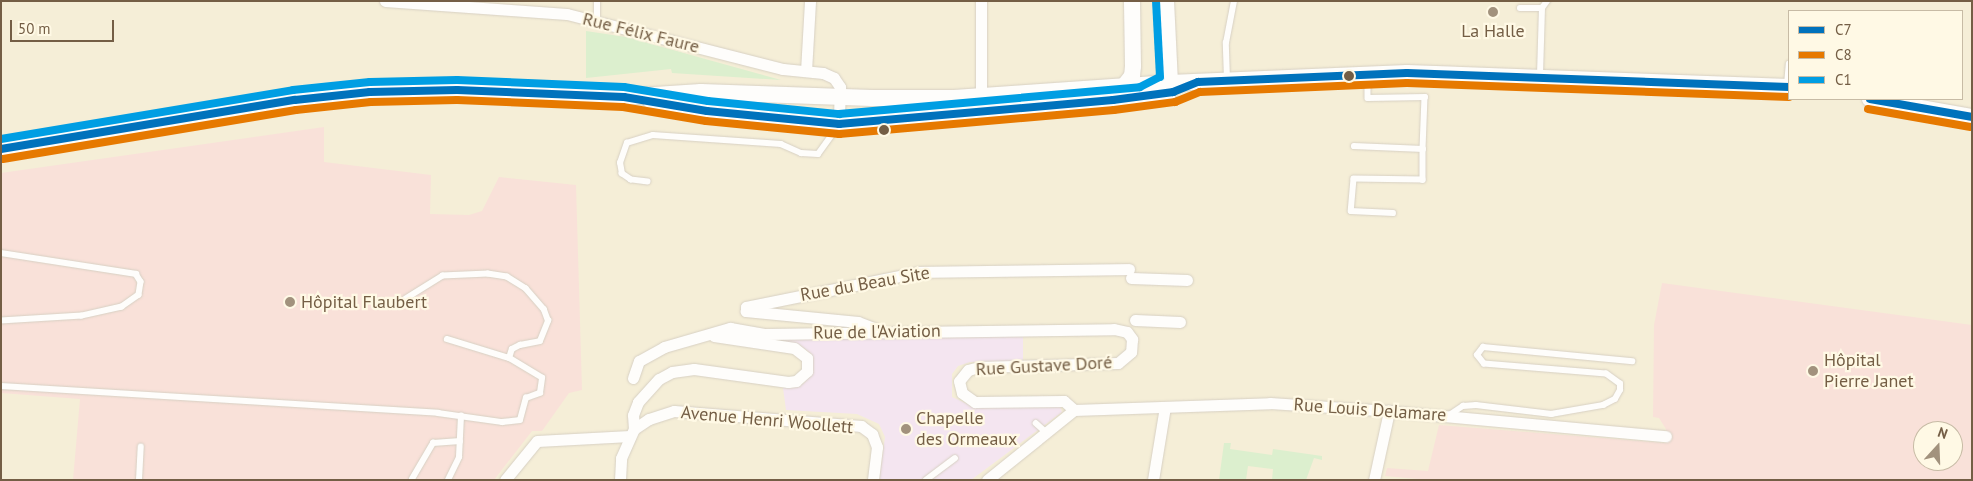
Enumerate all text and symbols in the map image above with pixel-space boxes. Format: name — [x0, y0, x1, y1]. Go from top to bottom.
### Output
marker: La Halle — [1487, 6, 1499, 18]
street label: Rue Félix Faure — [580, 8, 702, 58]
scale bar — [12, 10, 116, 42]
legend — [1788, 10, 1963, 100]
text: 50 m — [18, 19, 51, 38]
place label: La Halle — [1461, 20, 1525, 42]
text: C7 — [1835, 20, 1852, 39]
text: C8 — [1835, 45, 1852, 64]
text: C1 — [1835, 70, 1852, 89]
unlabelled marker — [1344, 71, 1354, 81]
unlabelled marker — [879, 125, 889, 135]
street label: Rue du Beau Site — [799, 262, 931, 306]
place label: Hôpital Flaubert — [301, 291, 427, 313]
marker: Hôpital Flaubert — [283, 295, 297, 309]
street label: Rue de l'Aviation — [813, 320, 941, 344]
place label: Hôpital Pierre Janet — [1824, 350, 1913, 392]
street label: Rue Gustave Doré — [975, 352, 1113, 380]
marker: Hôpital Pierre Janet — [1806, 364, 1820, 378]
street label: Rue Louis Delamare — [1293, 394, 1447, 426]
street label: Avenue Henri Woollett — [680, 402, 854, 438]
place label: Chapelle des Ormeaux — [916, 408, 1017, 450]
north arrow — [1913, 421, 1963, 471]
marker: Chapelle des Ormeaux — [900, 423, 912, 435]
text: N — [1935, 423, 1950, 443]

